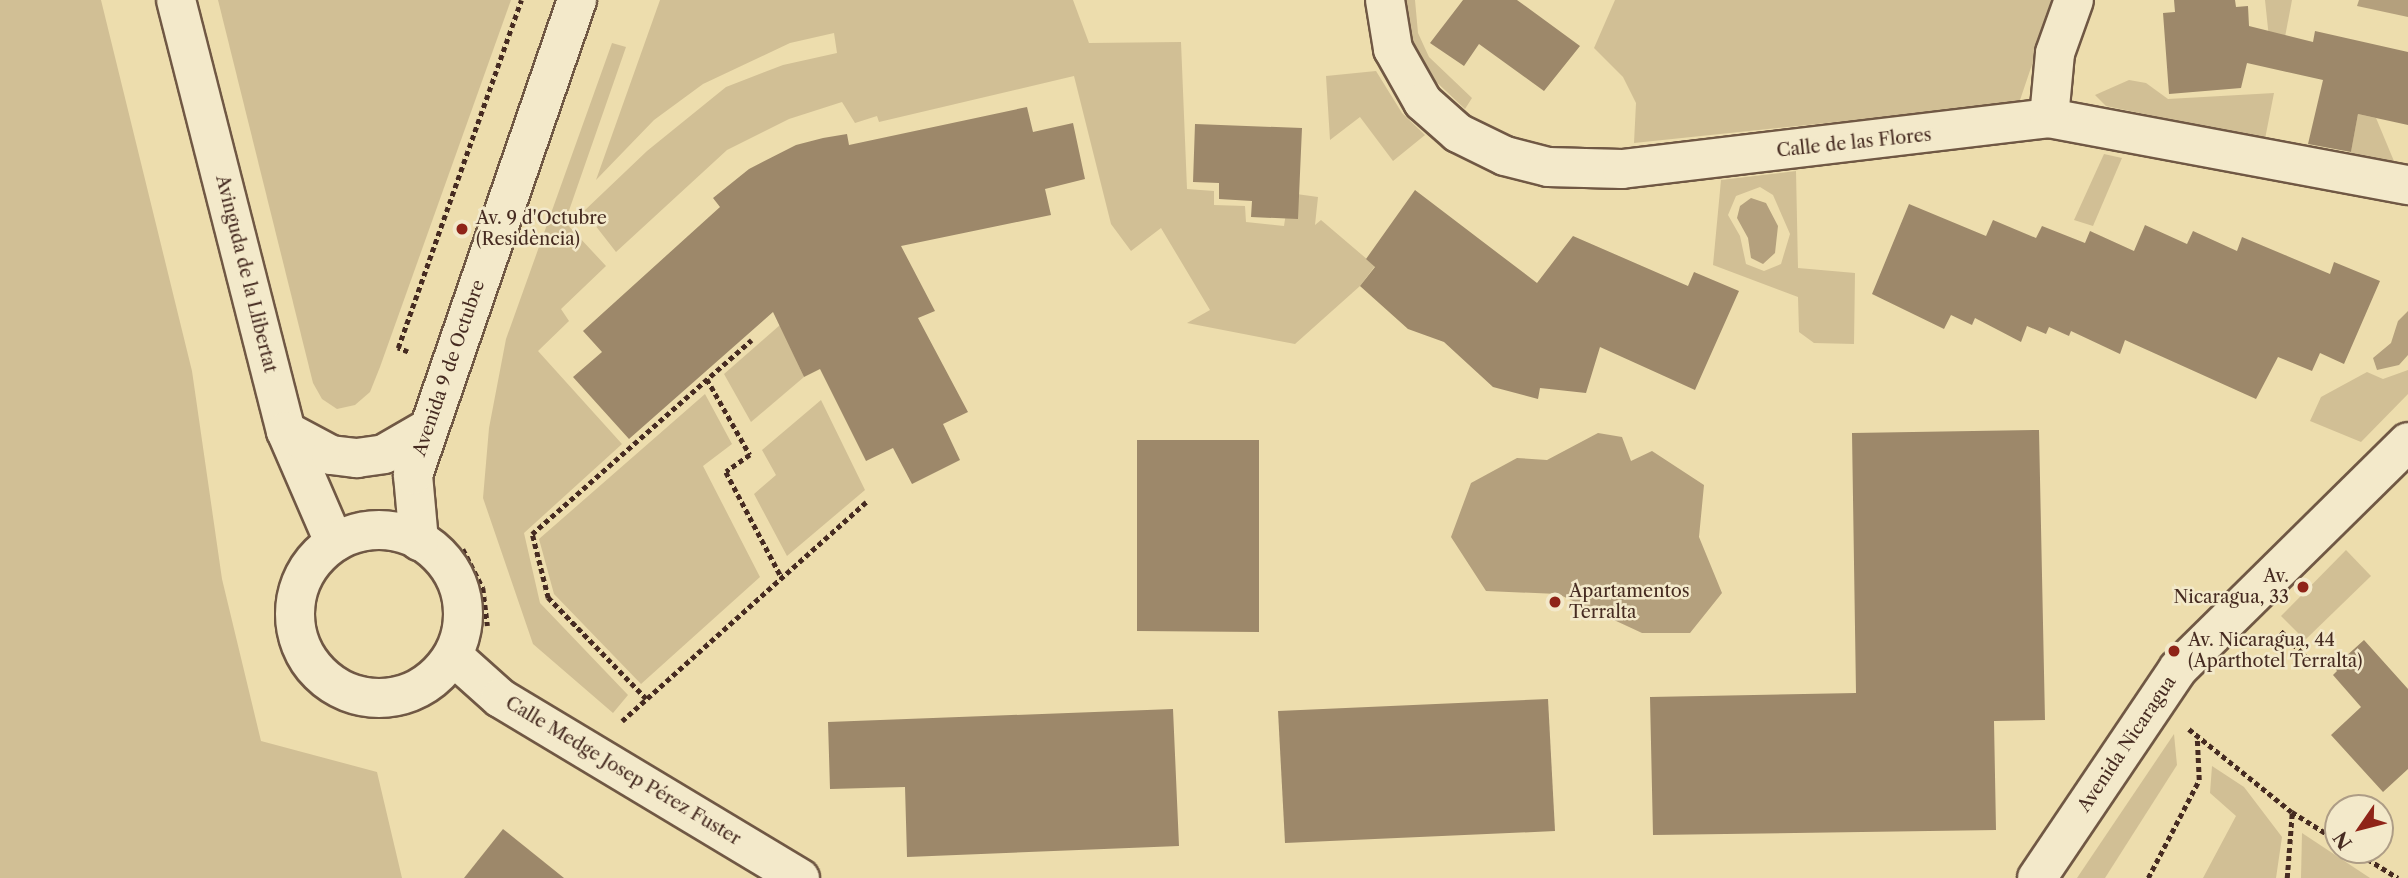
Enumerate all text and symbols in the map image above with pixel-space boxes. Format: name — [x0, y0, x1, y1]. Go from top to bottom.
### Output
street label: Calle de las Flores — [1776, 124, 1932, 162]
street label: Avinguda de la Llibertat — [211, 173, 281, 375]
place label: Av. 9 d'Octubre (Residència) — [476, 208, 607, 250]
marker: Av. 9 d'Octubre (Residència) — [454, 221, 470, 237]
street label: Avenida 9 de Octubre — [409, 277, 489, 459]
place label: Av. Nicaragua, 33 — [2173, 566, 2289, 608]
marker: Av. Nicaragua, 33 — [2295, 579, 2311, 595]
place label: Apartamentos Terralta — [1569, 581, 1690, 624]
marker: Apartamentos Terralta — [1547, 594, 1563, 610]
place label: Av. Nicaragua, 44 (Aparthotel Terralta) — [2188, 630, 2363, 672]
marker: Av. Nicaragua, 44 (Aparthotel Terralta) — [2166, 643, 2182, 659]
street label: Avenida Nicaragua — [2073, 672, 2181, 816]
street label: Calle Medge Josep Pérez Fuster — [501, 692, 745, 850]
north arrow — [2324, 794, 2394, 864]
text: N — [2329, 827, 2357, 854]

